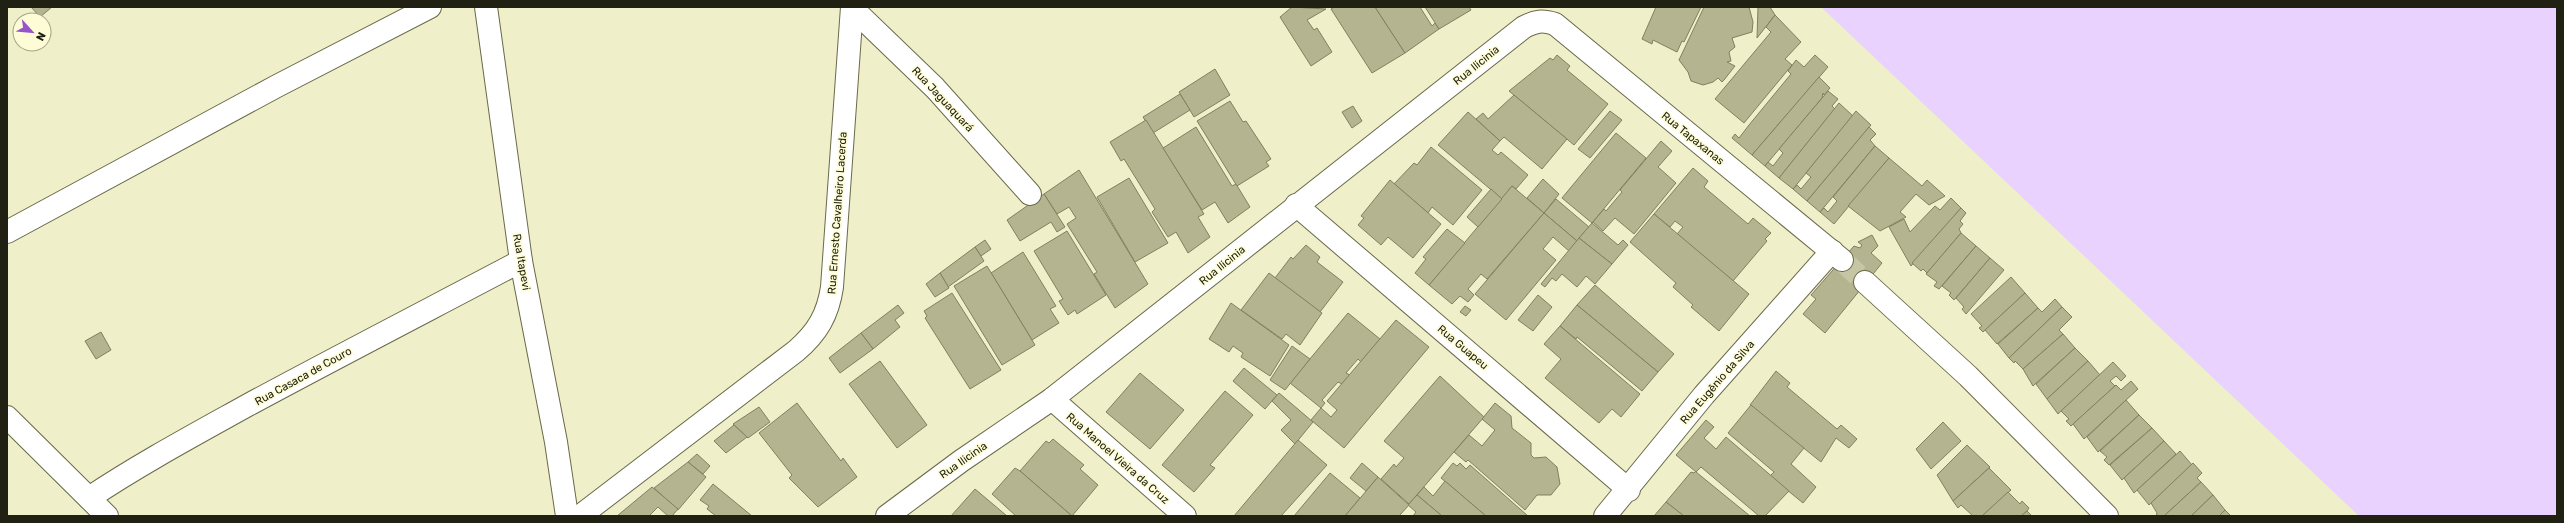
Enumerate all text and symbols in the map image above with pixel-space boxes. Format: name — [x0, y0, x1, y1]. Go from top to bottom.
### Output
north arrow — [12, 12, 52, 52]
text: N — [33, 30, 48, 43]
street label: Rua Ilicinia — [1451, 43, 1502, 88]
street label: Rua Jaguaquará — [909, 64, 976, 135]
street label: Rua Tapaxanas — [1659, 109, 1727, 168]
street label: Rua Ernesto Cavalheiro Lacerda — [825, 131, 850, 295]
street label: Rua Itapevi — [510, 233, 533, 291]
street label: Rua Ilicinia — [1197, 243, 1248, 288]
street label: Rua Guapeu — [1435, 322, 1491, 372]
street label: Rua Eugênio da Silva — [1678, 338, 1757, 427]
street label: Rua Casaca de Couro — [253, 344, 354, 408]
street label: Rua Manoel Vieira da Cruz — [1064, 410, 1172, 507]
street label: Rua Ilicinia — [937, 439, 990, 482]

